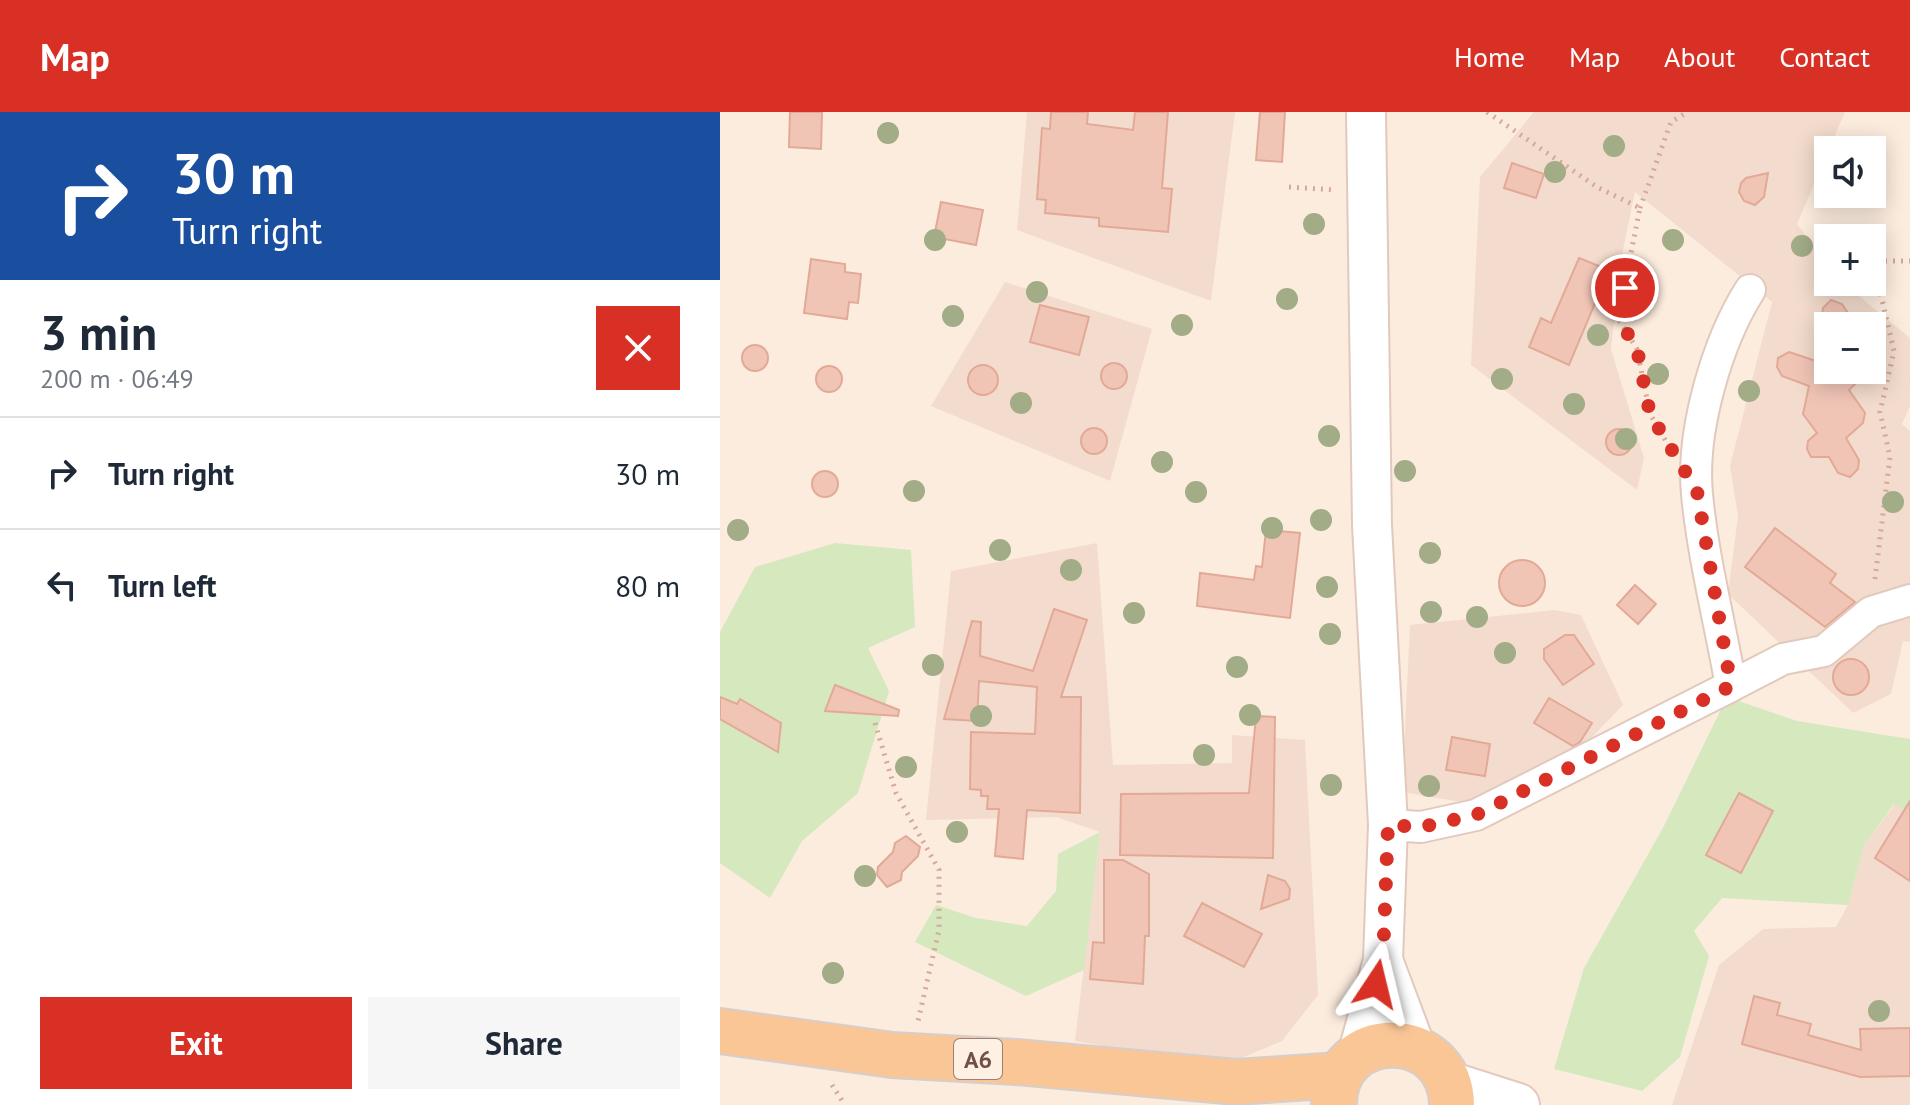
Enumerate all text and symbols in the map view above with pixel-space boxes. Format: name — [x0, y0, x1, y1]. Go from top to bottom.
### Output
text: Map — [40, 32, 110, 81]
text: Home — [1454, 38, 1525, 75]
text: Map — [1569, 38, 1620, 75]
text: About — [1664, 38, 1735, 75]
text: Contact — [1779, 38, 1870, 75]
map controls — [1814, 136, 1886, 384]
button: sound — [1814, 136, 1886, 208]
text: 30 m — [172, 137, 295, 209]
icon: right — [40, 144, 144, 248]
text: Turn right — [172, 207, 322, 254]
button: + — [1814, 224, 1886, 296]
pin — [1591, 254, 1659, 322]
icon: arrive — [1603, 266, 1647, 310]
text: 3 min — [40, 301, 157, 363]
button: close — [596, 306, 680, 390]
button: − — [1814, 312, 1886, 384]
text: 200 m · 06:49 — [40, 362, 194, 395]
icon: right — [40, 451, 84, 495]
text: Turn right — [108, 454, 234, 493]
text: 30 m — [615, 454, 680, 493]
icon: left — [40, 563, 84, 607]
text: Turn left — [108, 566, 216, 605]
text: 80 m — [615, 566, 680, 605]
position arrow — [1334, 942, 1418, 1026]
button: Exit — [40, 997, 352, 1089]
button: Share — [368, 997, 680, 1089]
road number: A6 — [954, 1039, 1002, 1079]

